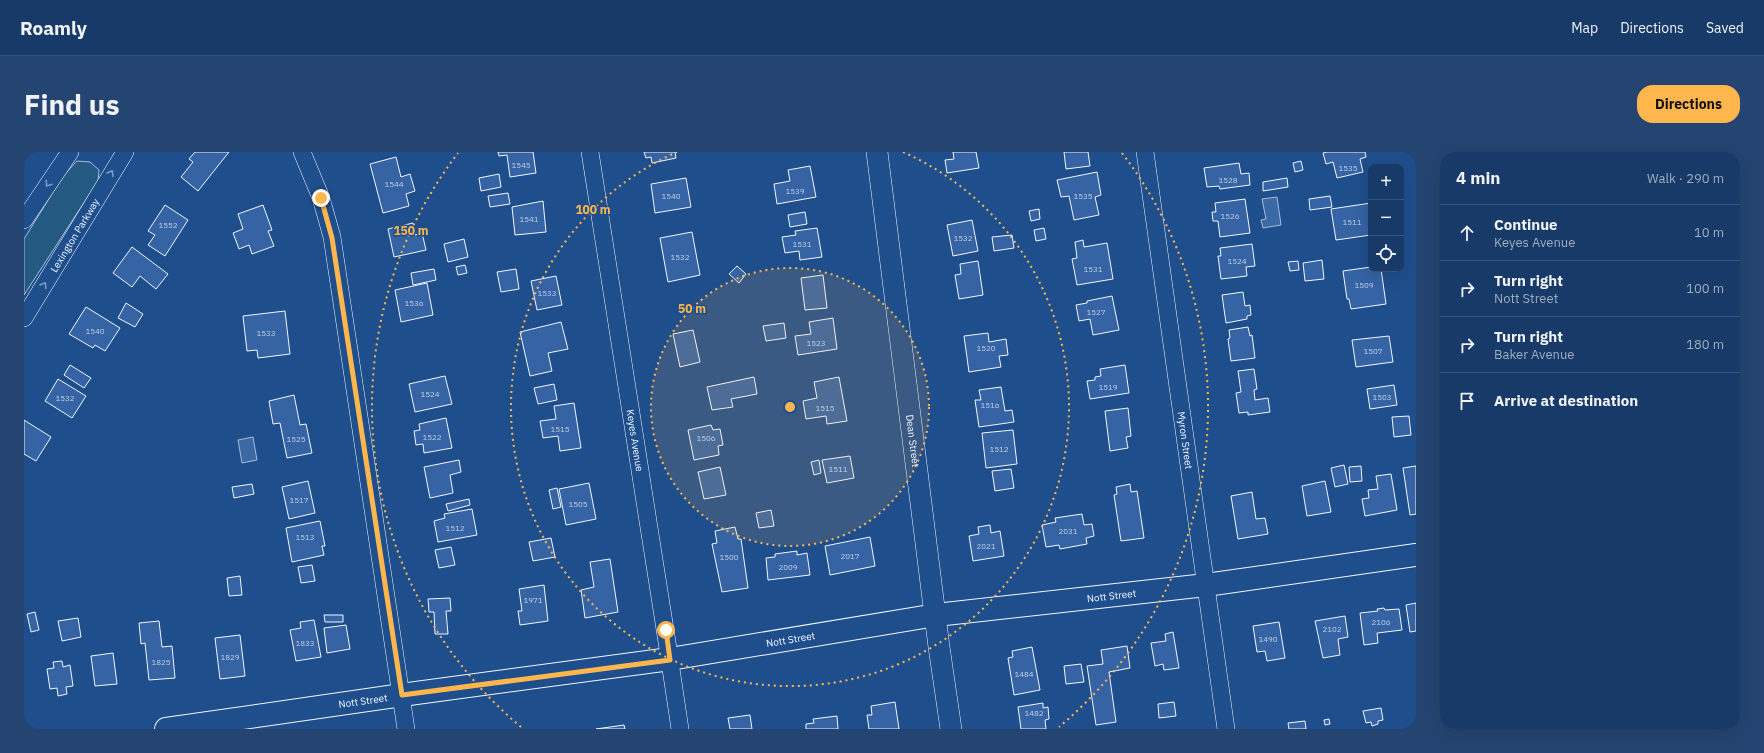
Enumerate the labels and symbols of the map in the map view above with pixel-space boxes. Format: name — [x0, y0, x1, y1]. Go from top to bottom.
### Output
house number: 1545 — [511, 160, 531, 170]
house number: 1535 — [1338, 163, 1358, 173]
one-way arrow — [106, 170, 113, 177]
house number: 1528 — [1218, 175, 1238, 185]
house number: 1544 — [384, 179, 404, 189]
one-way arrow — [45, 180, 53, 187]
house number: 1539 — [785, 186, 805, 196]
route end — [312, 189, 330, 207]
house number: 1540 — [661, 191, 681, 201]
house number: 1535 — [1073, 191, 1093, 201]
street label: Lexington Parkway — [47, 196, 102, 274]
text: 100 m — [575, 202, 611, 217]
house number: 1526 — [1220, 211, 1240, 221]
house number: 1541 — [519, 214, 539, 224]
house number: 1511 — [1342, 217, 1362, 227]
house number: 1552 — [158, 220, 178, 230]
text: 150 m — [393, 223, 429, 238]
house number: 1532 — [953, 233, 973, 243]
house number: 1531 — [792, 239, 812, 249]
house number: 1532 — [670, 252, 690, 262]
house number: 1524 — [1227, 256, 1247, 266]
house number: 1531 — [1083, 264, 1103, 274]
house number: 1509 — [1354, 280, 1374, 290]
one-way arrow — [40, 282, 47, 289]
house number: 1533 — [537, 288, 557, 298]
house number: 1536 — [404, 298, 424, 308]
text: 50 m — [678, 301, 706, 316]
house number: 1527 — [1086, 307, 1106, 317]
house number: 1540 — [85, 326, 105, 336]
house number: 1533 — [256, 328, 276, 338]
house number: 1523 — [806, 338, 826, 348]
house number: 1520 — [976, 343, 996, 353]
house number: 1507 — [1363, 346, 1383, 356]
house number: 1519 — [1098, 382, 1118, 392]
house number: 1524 — [420, 389, 440, 399]
house number: 1503 — [1372, 392, 1392, 402]
house number: 1532 — [55, 393, 75, 403]
centre of rings — [783, 400, 797, 414]
house number: 1516 — [980, 400, 1000, 410]
house number: 1515 — [815, 403, 835, 413]
street label: Keyes Avenue — [624, 408, 647, 473]
street label: Myron Street — [1175, 411, 1196, 470]
street label: Dean Street — [903, 414, 923, 468]
house number: 1515 — [550, 424, 570, 434]
house number: 1522 — [422, 432, 442, 442]
house number: 1506 — [696, 433, 716, 443]
house number: 1525 — [286, 434, 306, 444]
house number: 1512 — [989, 444, 1009, 454]
house number: 1511 — [828, 464, 848, 474]
house number: 1517 — [289, 495, 309, 505]
house number: 1505 — [568, 499, 588, 509]
house number: 1512 — [445, 523, 465, 533]
house number: 2031 — [1058, 526, 1078, 536]
house number: 1513 — [295, 532, 315, 542]
house number: 2021 — [976, 541, 996, 551]
house number: 2017 — [840, 551, 860, 561]
house number: 1500 — [719, 552, 739, 562]
house number: 2009 — [778, 562, 798, 572]
street label: Nott Street — [1086, 586, 1137, 605]
house number: 1971 — [523, 595, 543, 605]
house number: 2106 — [1371, 617, 1391, 627]
route start — [657, 621, 675, 639]
house number: 2102 — [1322, 624, 1342, 634]
street label: Nott Street — [765, 629, 816, 650]
house number: 1490 — [1258, 634, 1278, 644]
house number: 1833 — [295, 638, 315, 648]
house number: 1829 — [220, 652, 240, 662]
house number: 1825 — [151, 657, 171, 667]
house number: 1484 — [1014, 669, 1034, 679]
street label: Nott Street — [338, 691, 389, 711]
house number: 1482 — [1024, 708, 1044, 718]

